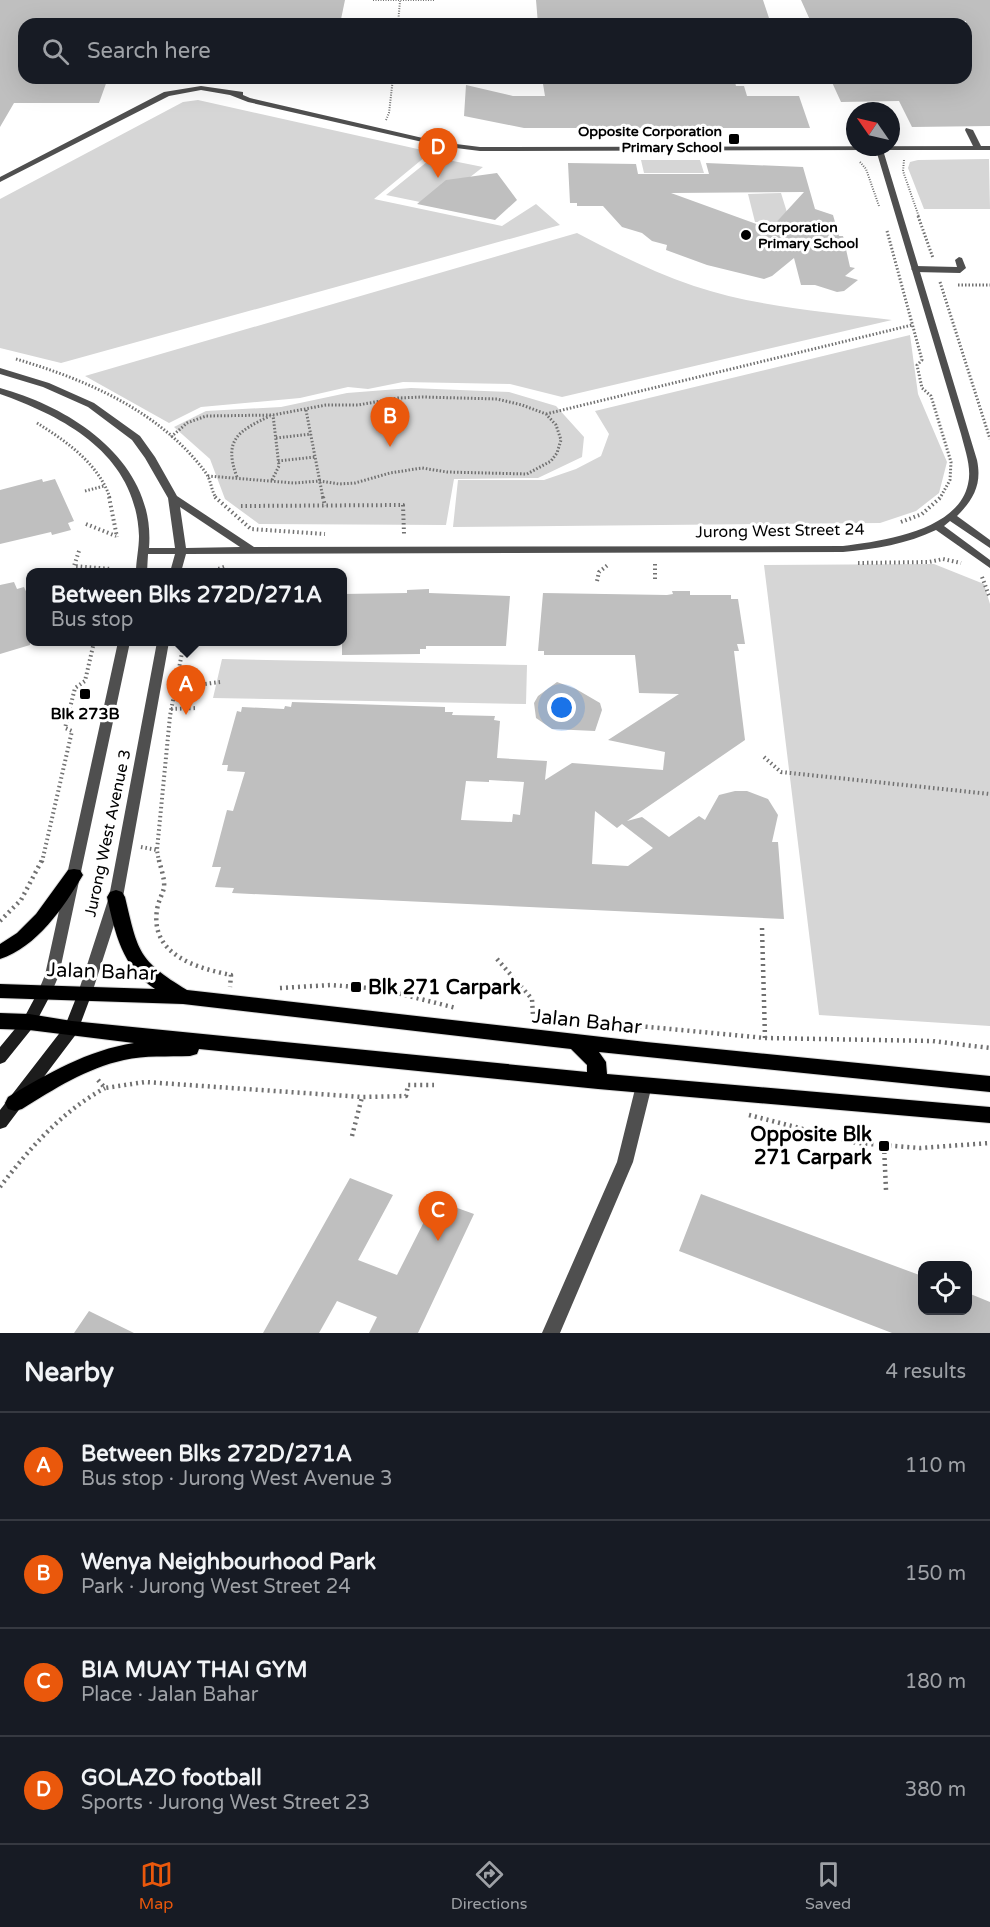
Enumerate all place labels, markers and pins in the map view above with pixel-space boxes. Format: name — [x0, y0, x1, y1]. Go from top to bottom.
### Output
place label: Opposite Corporation Primary School — [578, 123, 722, 156]
pin: D — [418, 128, 458, 178]
marker: Opposite Corporation Primary School — [727, 132, 741, 146]
place label: Corporation Primary School — [758, 219, 859, 252]
marker: Corporation Primary School — [739, 228, 753, 242]
pin: B — [370, 398, 410, 447]
pin: A — [166, 666, 206, 715]
marker: Blk 273B — [78, 687, 92, 701]
place label: Blk 273B — [50, 704, 120, 724]
place label: Blk 271 Carpark — [368, 976, 521, 1000]
marker: Blk 271 Carpark — [349, 980, 363, 994]
place label: Opposite Blk 271 Carpark — [750, 1123, 872, 1170]
marker: Opposite Blk 271 Carpark — [877, 1139, 891, 1153]
pin: C — [418, 1192, 458, 1241]

